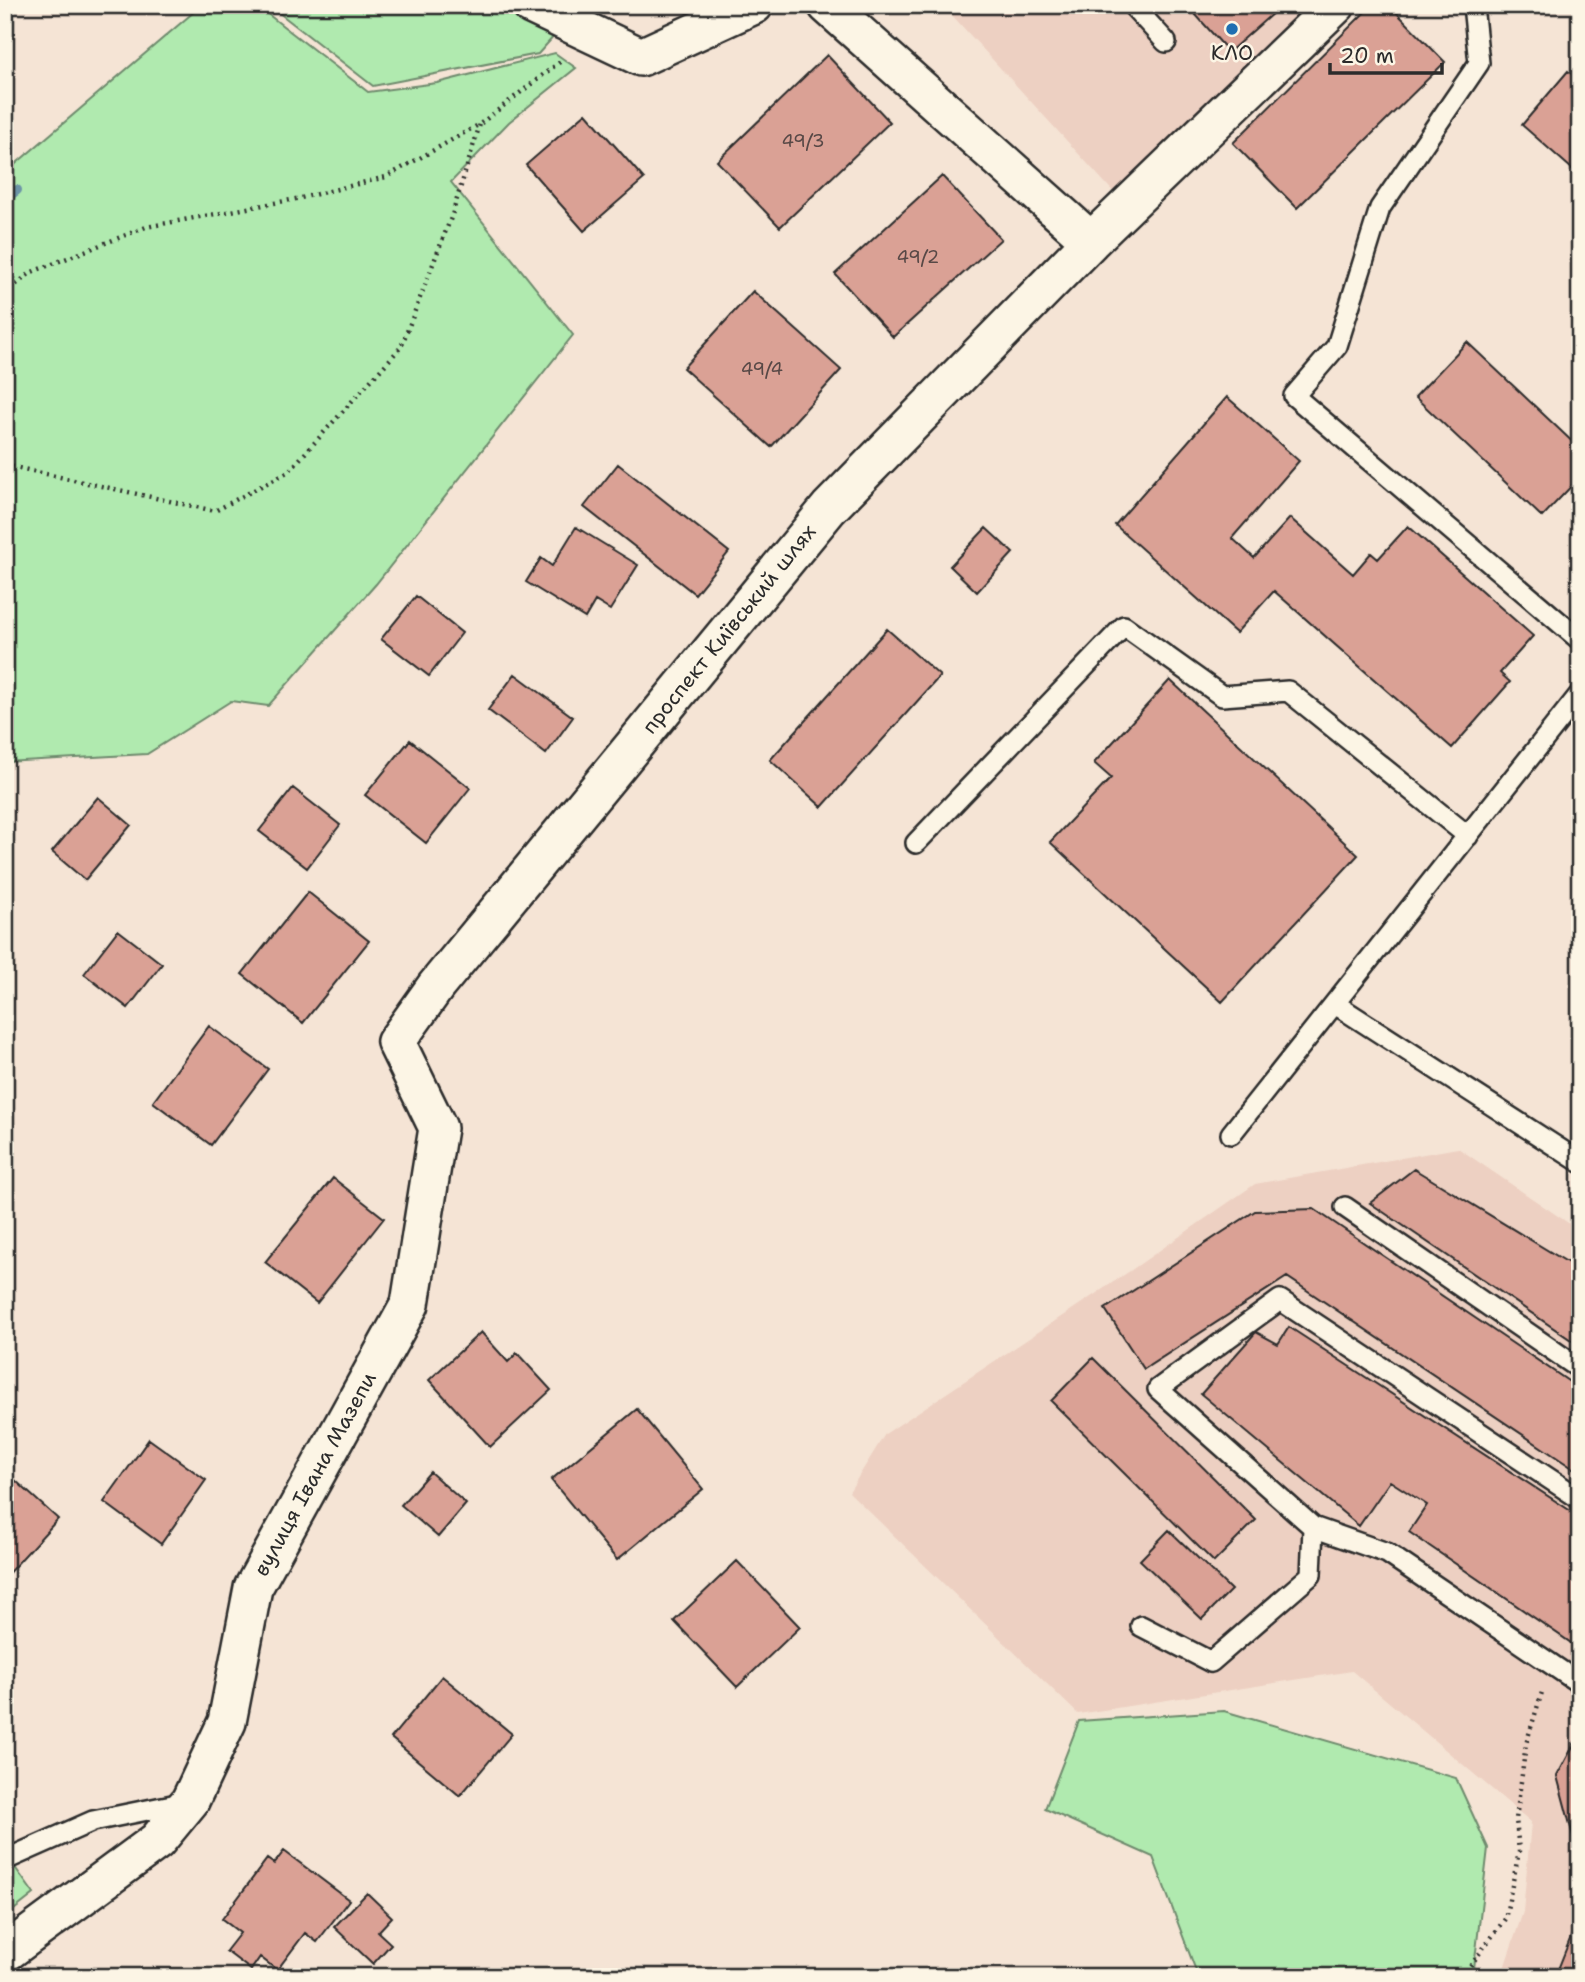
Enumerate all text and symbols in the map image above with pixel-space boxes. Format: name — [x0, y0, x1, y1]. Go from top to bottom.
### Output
marker: КЛО — [1224, 21, 1240, 37]
scale bar — [1330, 32, 1442, 76]
place label: КЛО — [1211, 39, 1253, 67]
text: 20 m — [1340, 42, 1394, 70]
house number: 49/3 — [781, 129, 825, 153]
house number: 49/2 — [897, 245, 939, 269]
house number: 49/4 — [741, 357, 783, 381]
street label: проспект Київський шлях — [636, 518, 822, 740]
street label: вулиця Івана Мазепи — [247, 1367, 383, 1581]

